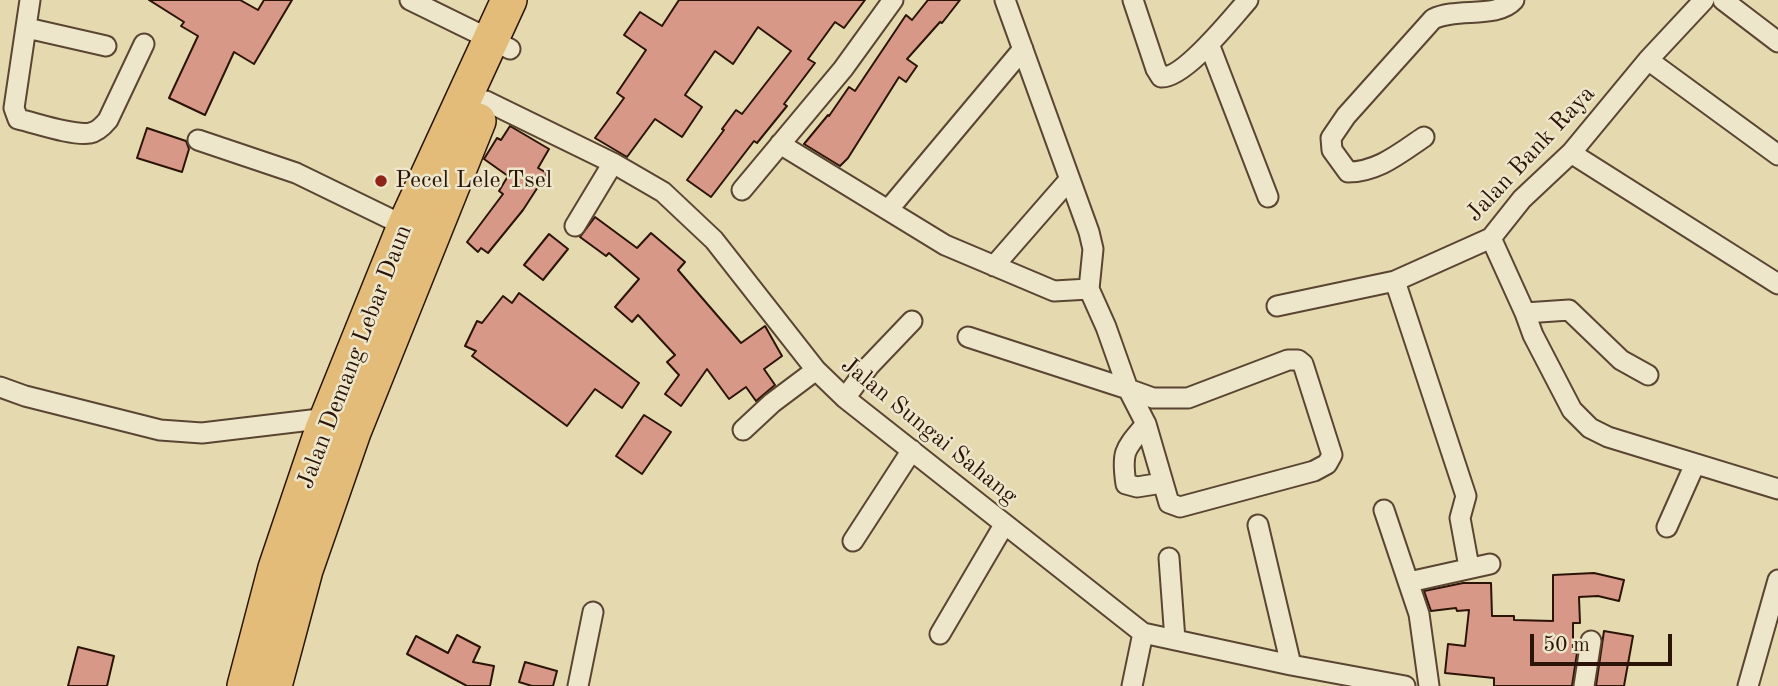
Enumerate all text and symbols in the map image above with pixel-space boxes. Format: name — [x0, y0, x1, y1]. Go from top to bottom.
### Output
street label: Jalan Bank Raya — [1460, 80, 1602, 228]
place label: Pecel Lele Tsel — [395, 167, 552, 195]
marker: Pecel Lele Tsel — [373, 173, 389, 189]
street label: Jalan Demang Lebar Daun — [291, 221, 419, 493]
street label: Jalan Sungai Sahang — [835, 351, 1023, 511]
scale bar — [1533, 620, 1675, 664]
text: 50 m — [1543, 635, 1590, 656]

